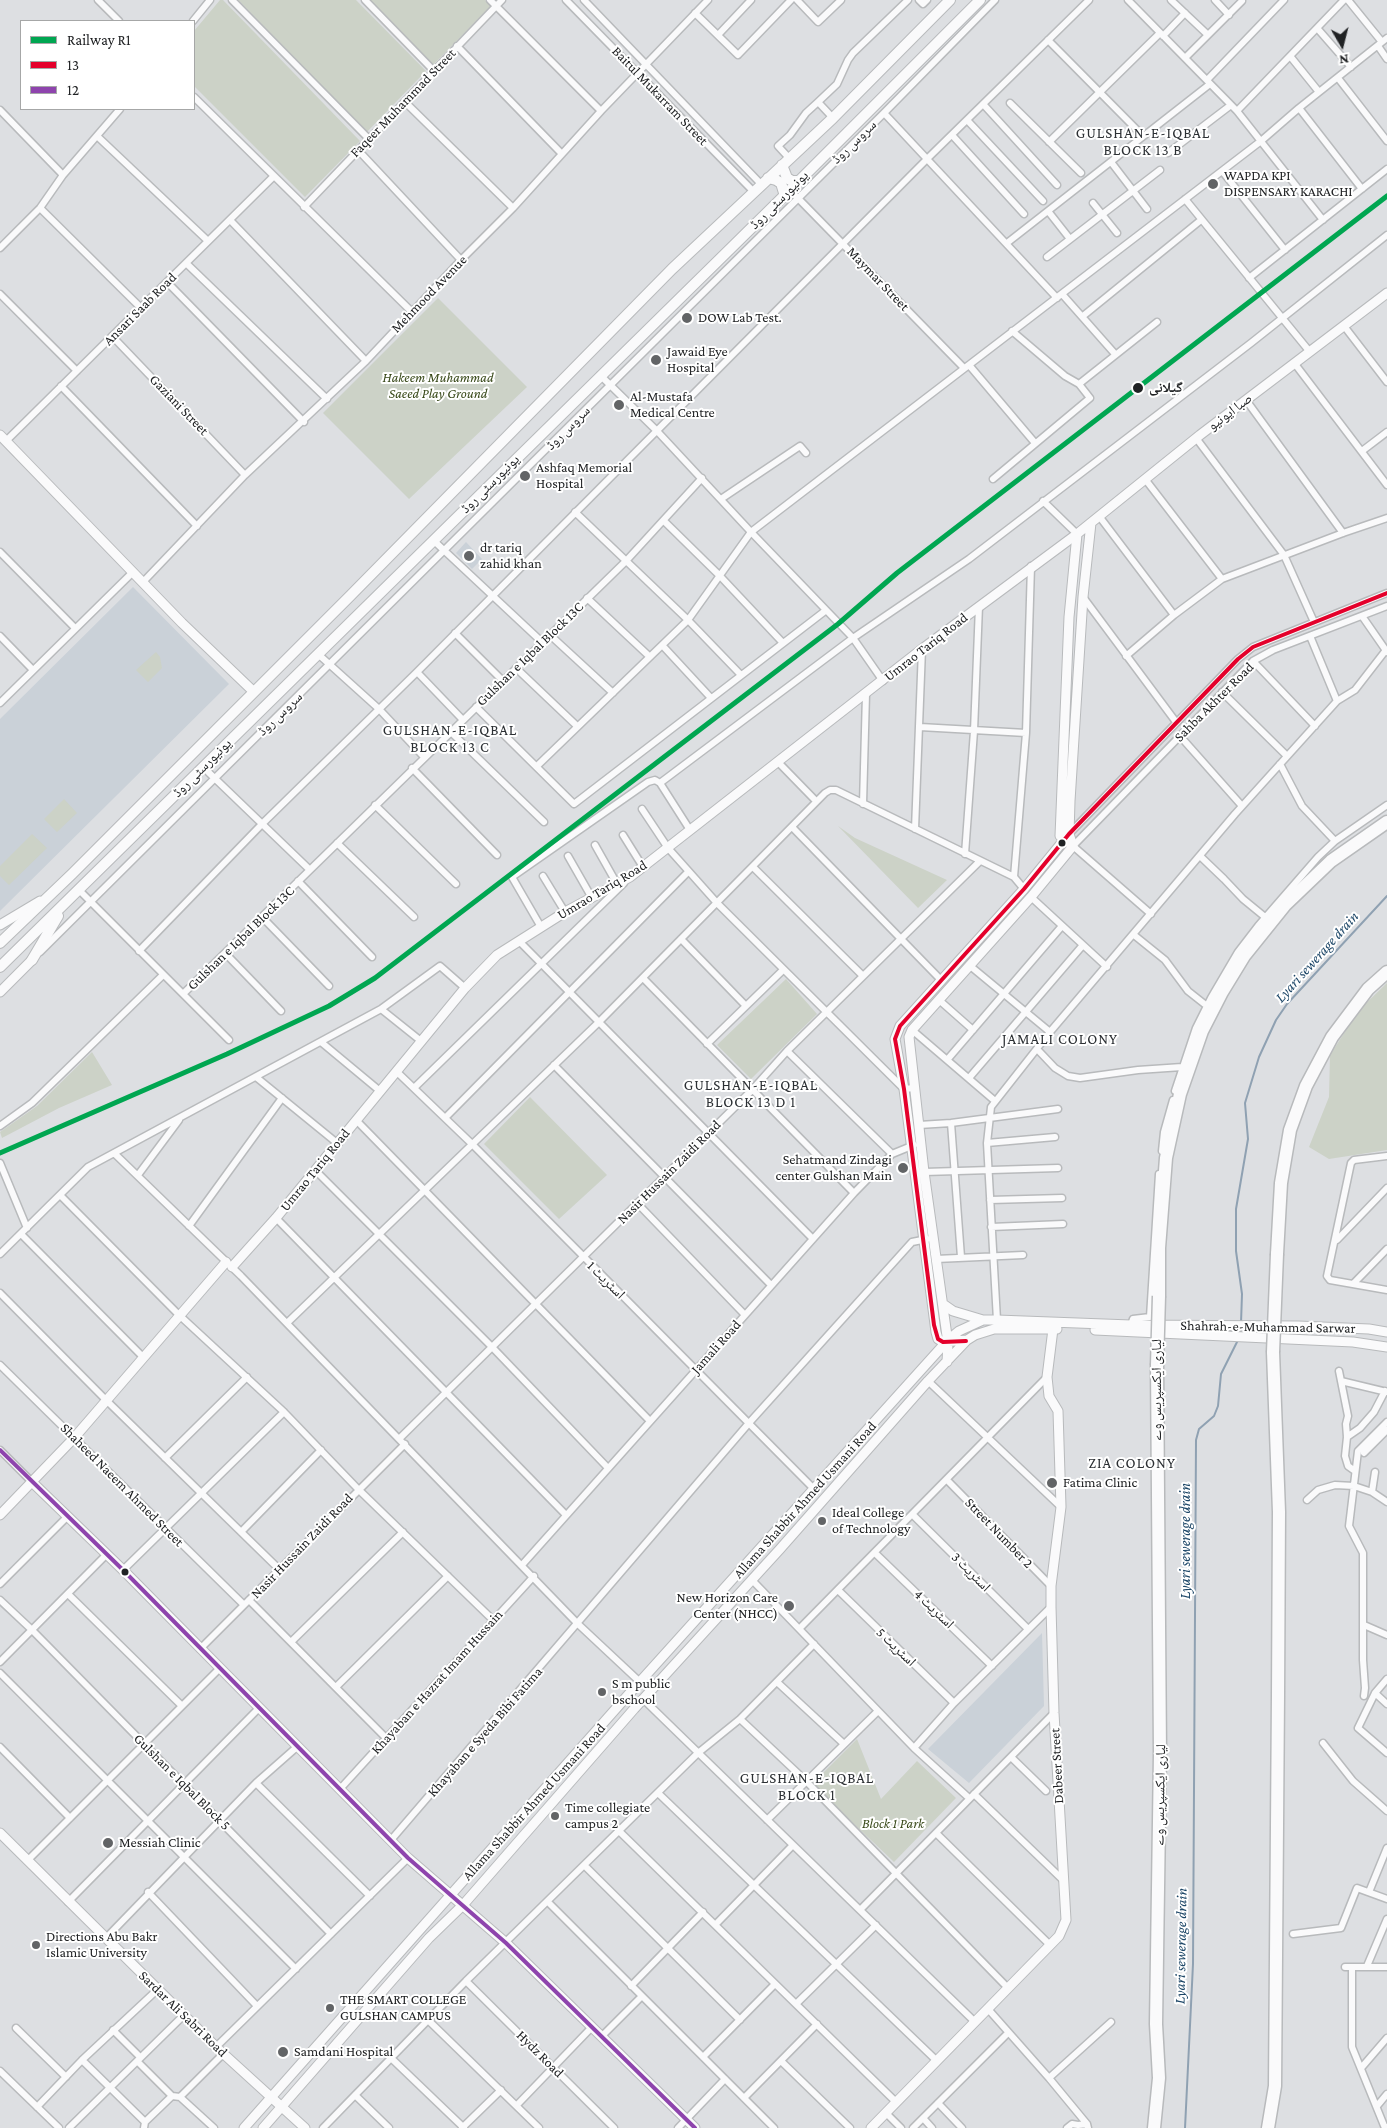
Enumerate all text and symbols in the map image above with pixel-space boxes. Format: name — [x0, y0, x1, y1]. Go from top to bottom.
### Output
legend — [20, 20, 195, 110]
north arrow — [1317, 20, 1367, 70]
text: Railway R1 — [67, 32, 131, 48]
street label: Baitul Mukarram Street — [608, 43, 712, 149]
street label: Faqeer Muhammad Street — [347, 45, 459, 161]
text: N — [1338, 51, 1350, 68]
text: 13 — [67, 57, 79, 73]
text: 12 — [67, 82, 79, 98]
street label: سروس روڈ — [828, 117, 880, 167]
district label: GULSHAN-E-IQBAL BLOCK 13 B — [1074, 124, 1212, 159]
street label: یونیورسٹی روڈ — [746, 167, 812, 233]
place label: WAPDA KPI DISPENSARY KARACHI — [1224, 168, 1353, 200]
marker: WAPDA KPI DISPENSARY KARACHI — [1206, 177, 1220, 191]
street label: Maymar Street — [843, 243, 913, 315]
street label: Mehmood Avenue — [388, 252, 470, 336]
street label: Ansari Saab Road — [100, 269, 180, 349]
place label: DOW Lab Test. — [698, 310, 782, 326]
marker: DOW Lab Test. — [680, 311, 694, 325]
place label: Jawaid Eye Hospital — [667, 344, 728, 377]
marker: Jawaid Eye Hospital — [649, 353, 663, 367]
park label: Hakeem Muhammad Saeed Play Ground — [383, 370, 493, 402]
street label: Gaziani Street — [146, 371, 212, 439]
place label: گیلانی — [1149, 380, 1183, 396]
marker: گیلانی — [1131, 381, 1145, 395]
place label: Al-Mustafa Medical Centre — [630, 389, 715, 422]
street label: صبا ایونیو — [1204, 390, 1256, 434]
marker: Al-Mustafa Medical Centre — [612, 398, 626, 412]
street label: سروس روڈ — [542, 402, 594, 454]
street label: یونیورسٹی روڈ — [457, 451, 523, 517]
place label: Ashfaq Memorial Hospital — [536, 460, 632, 492]
marker: Ashfaq Memorial Hospital — [518, 469, 532, 483]
place label: dr tariq zahid khan — [480, 540, 542, 572]
marker: dr tariq zahid khan — [462, 549, 476, 563]
street label: Gulshan e Iqbal Block 13C — [473, 598, 587, 710]
street label: Umrao Tariq Road — [881, 609, 971, 685]
street label: Sahba Akhter Road — [1171, 659, 1257, 745]
street label: سروس روڈ — [254, 689, 306, 739]
district label: GULSHAN-E-IQBAL BLOCK 13 C — [381, 721, 519, 756]
street label: یونیورسٹی روڈ — [169, 735, 235, 801]
unlabelled marker — [1057, 838, 1067, 848]
street label: Umrao Tariq Road — [554, 857, 650, 923]
street label: Gulshan e Iqbal Block 13C — [184, 882, 298, 994]
water label: Lyari sewerage drain — [1271, 908, 1363, 1006]
district label: JAMALI COLONY — [1000, 1030, 1120, 1048]
district label: GULSHAN-E-IQBAL BLOCK 13 D 1 — [682, 1076, 820, 1111]
street label: Nasir Hussain Zaidi Road — [614, 1117, 724, 1227]
street label: Umrao Tariq Road — [277, 1125, 353, 1215]
place label: Sehatmand Zindagi center Gulshan Main — [775, 1152, 892, 1184]
marker: Sehatmand Zindagi center Gulshan Main — [896, 1161, 910, 1175]
street label: اسٹریٹ 1 — [584, 1258, 628, 1302]
street label: Jamali Road — [687, 1317, 745, 1377]
street label: Shahrah-e-Muhammad Sarwar — [1180, 1317, 1356, 1337]
street label: لیاری ایکسپریس وے — [1149, 1339, 1165, 1441]
street label: Allama Shabbir Ahmed Usmani Road — [730, 1418, 880, 1582]
street label: Shaheed Naeem Ahmed Street — [57, 1420, 187, 1550]
district label: ZIA COLONY — [1087, 1454, 1177, 1472]
place label: Fatima Clinic — [1063, 1475, 1137, 1491]
marker: Fatima Clinic — [1045, 1476, 1059, 1490]
water label: Lyari sewerage drain — [1176, 1483, 1194, 1599]
street label: Nasir Hussain Zaidi Road — [247, 1490, 357, 1602]
street label: Street Number 2 — [961, 1494, 1037, 1572]
place label: Ideal College of Technology — [832, 1505, 911, 1538]
marker: Ideal College of Technology — [816, 1515, 828, 1527]
street label: اسٹریٹ 3 — [948, 1549, 994, 1595]
unlabelled marker — [120, 1567, 130, 1577]
street label: اسٹریٹ 4 — [910, 1586, 958, 1632]
place label: New Horizon Care Center (NHCC) — [677, 1590, 778, 1622]
marker: New Horizon Care Center (NHCC) — [782, 1599, 796, 1613]
street label: Khayaban e Hazrat Imam Hussain — [368, 1606, 506, 1758]
street label: اسٹریٹ 5 — [873, 1624, 919, 1670]
street label: Khayaban e Syeda Bibi Fatima — [424, 1664, 546, 1800]
place label: S m public bschool — [612, 1676, 670, 1708]
marker: S m public bschool — [596, 1686, 608, 1698]
street label: Allama Shabbir Ahmed Usmani Road — [459, 1720, 609, 1884]
street label: Dabeer Street — [1047, 1728, 1067, 1804]
street label: Gulshan e Iqbal Block 5 — [130, 1730, 234, 1834]
street label: لیاری ایکسپریس وے — [1151, 1744, 1169, 1846]
district label: GULSHAN-E-IQBAL BLOCK 1 — [738, 1769, 876, 1804]
place label: Time collegiate campus 2 — [565, 1800, 650, 1832]
marker: Time collegiate campus 2 — [549, 1810, 561, 1822]
park label: Block 1 Park — [862, 1816, 924, 1832]
place label: Messiah Clinic — [119, 1835, 201, 1851]
marker: Messiah Clinic — [101, 1836, 115, 1850]
water label: Lyari sewerage drain — [1171, 1888, 1191, 2004]
place label: Directions Abu Bakr Islamic University — [46, 1929, 157, 1961]
marker: Directions Abu Bakr Islamic University — [30, 1939, 42, 1951]
street label: Sardar Ali Sabri Road — [135, 1967, 231, 2061]
place label: THE SMART COLLEGE GULSHAN CAMPUS — [340, 1992, 466, 2024]
marker: THE SMART COLLEGE GULSHAN CAMPUS — [324, 2002, 336, 2014]
street label: Hydz Road — [513, 2027, 567, 2081]
place label: Samdani Hospital — [294, 2044, 393, 2060]
marker: Samdani Hospital — [276, 2045, 290, 2059]

